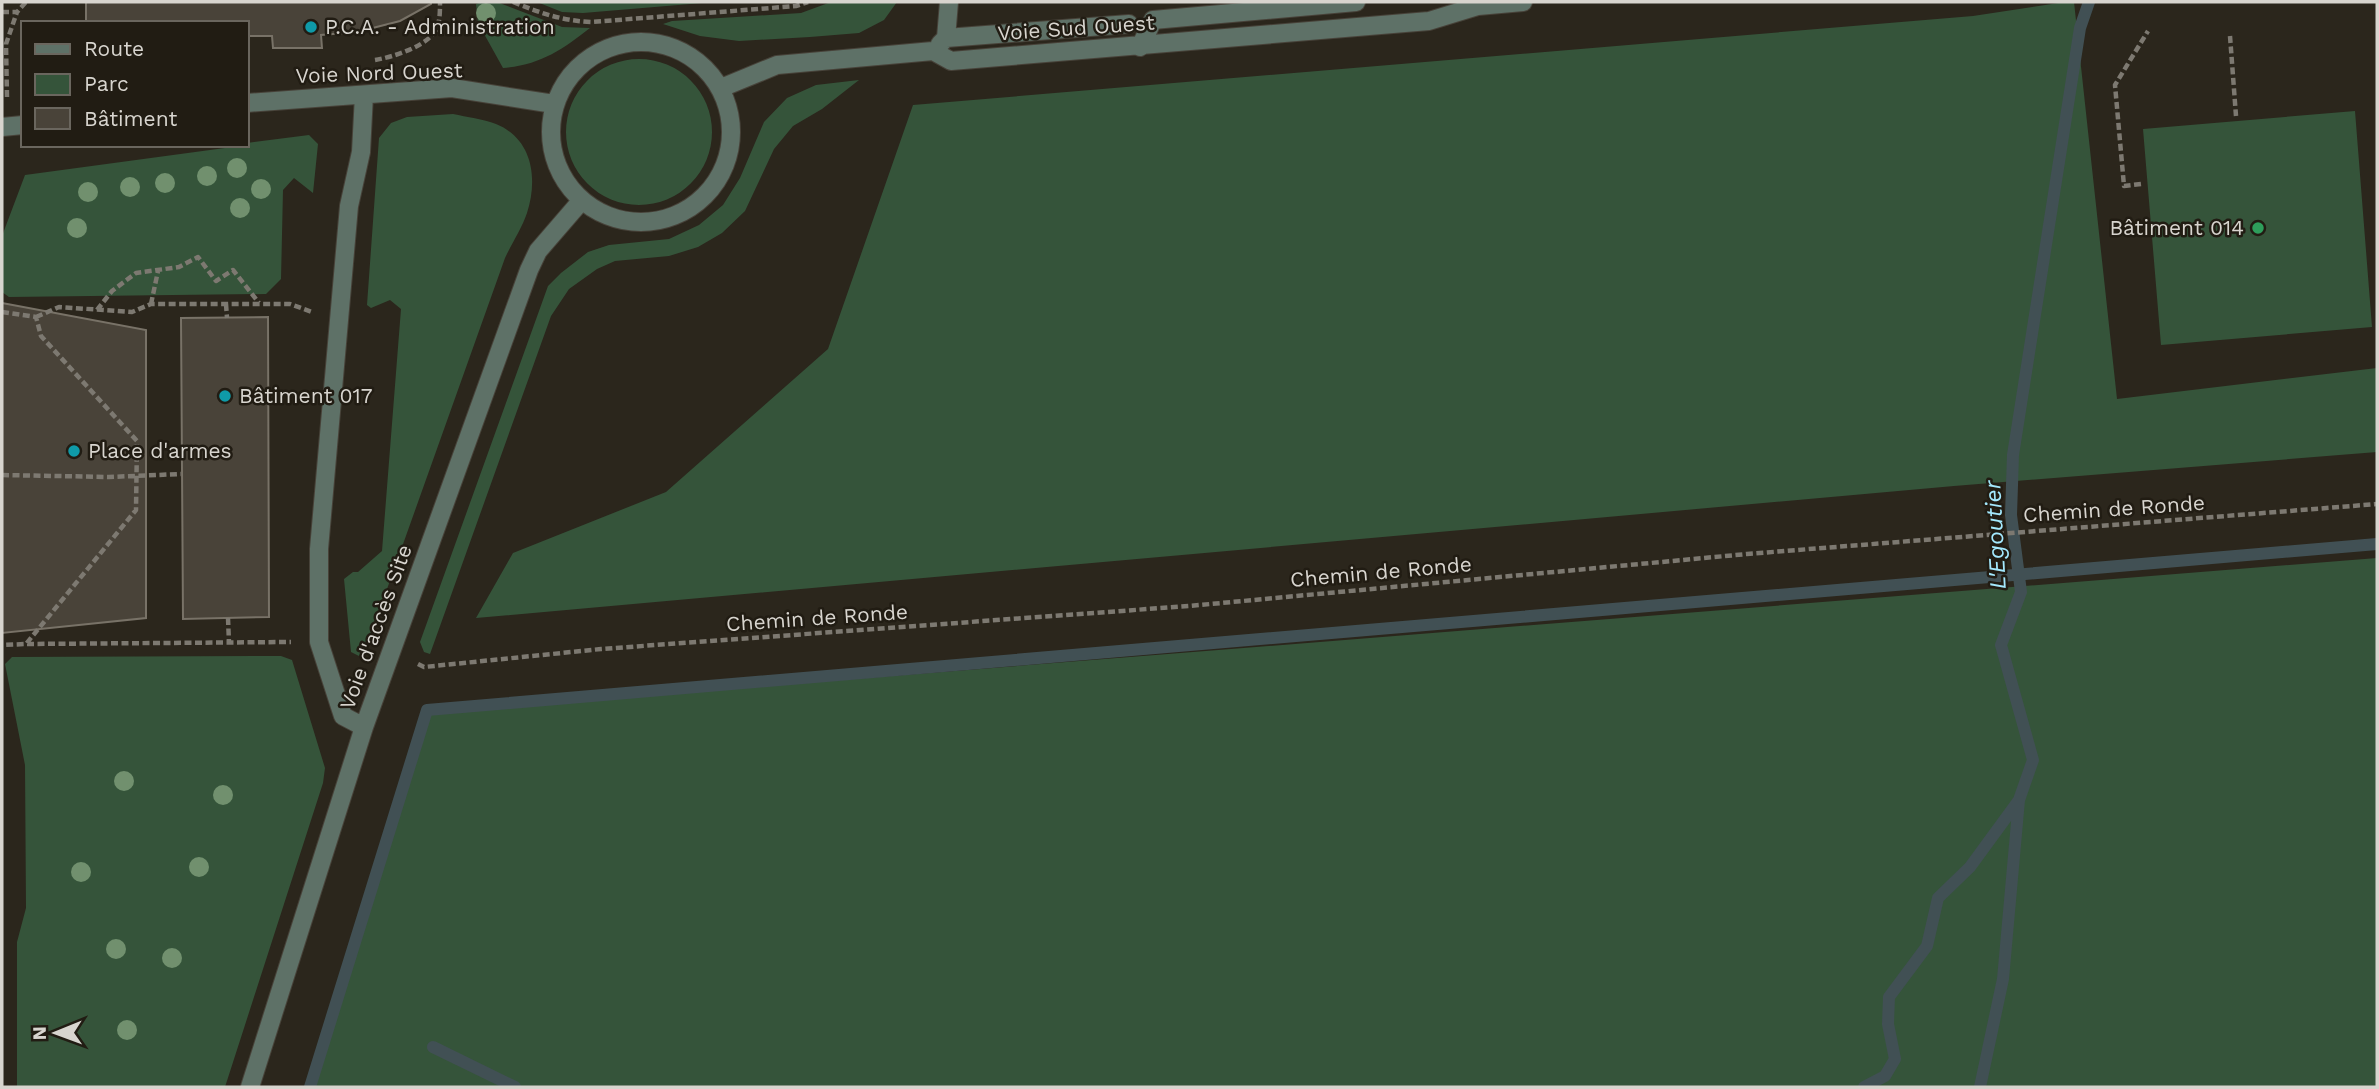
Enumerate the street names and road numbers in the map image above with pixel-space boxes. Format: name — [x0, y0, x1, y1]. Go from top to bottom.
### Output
street label: Voie Sud Ouest — [997, 10, 1156, 45]
street label: Voie Nord Ouest — [295, 57, 463, 88]
street label: Chemin de Ronde — [2022, 490, 2206, 527]
street label: Voie d'accès Site — [334, 541, 417, 713]
street label: Chemin de Ronde — [1289, 551, 1473, 592]
street label: Chemin de Ronde — [725, 599, 909, 636]

